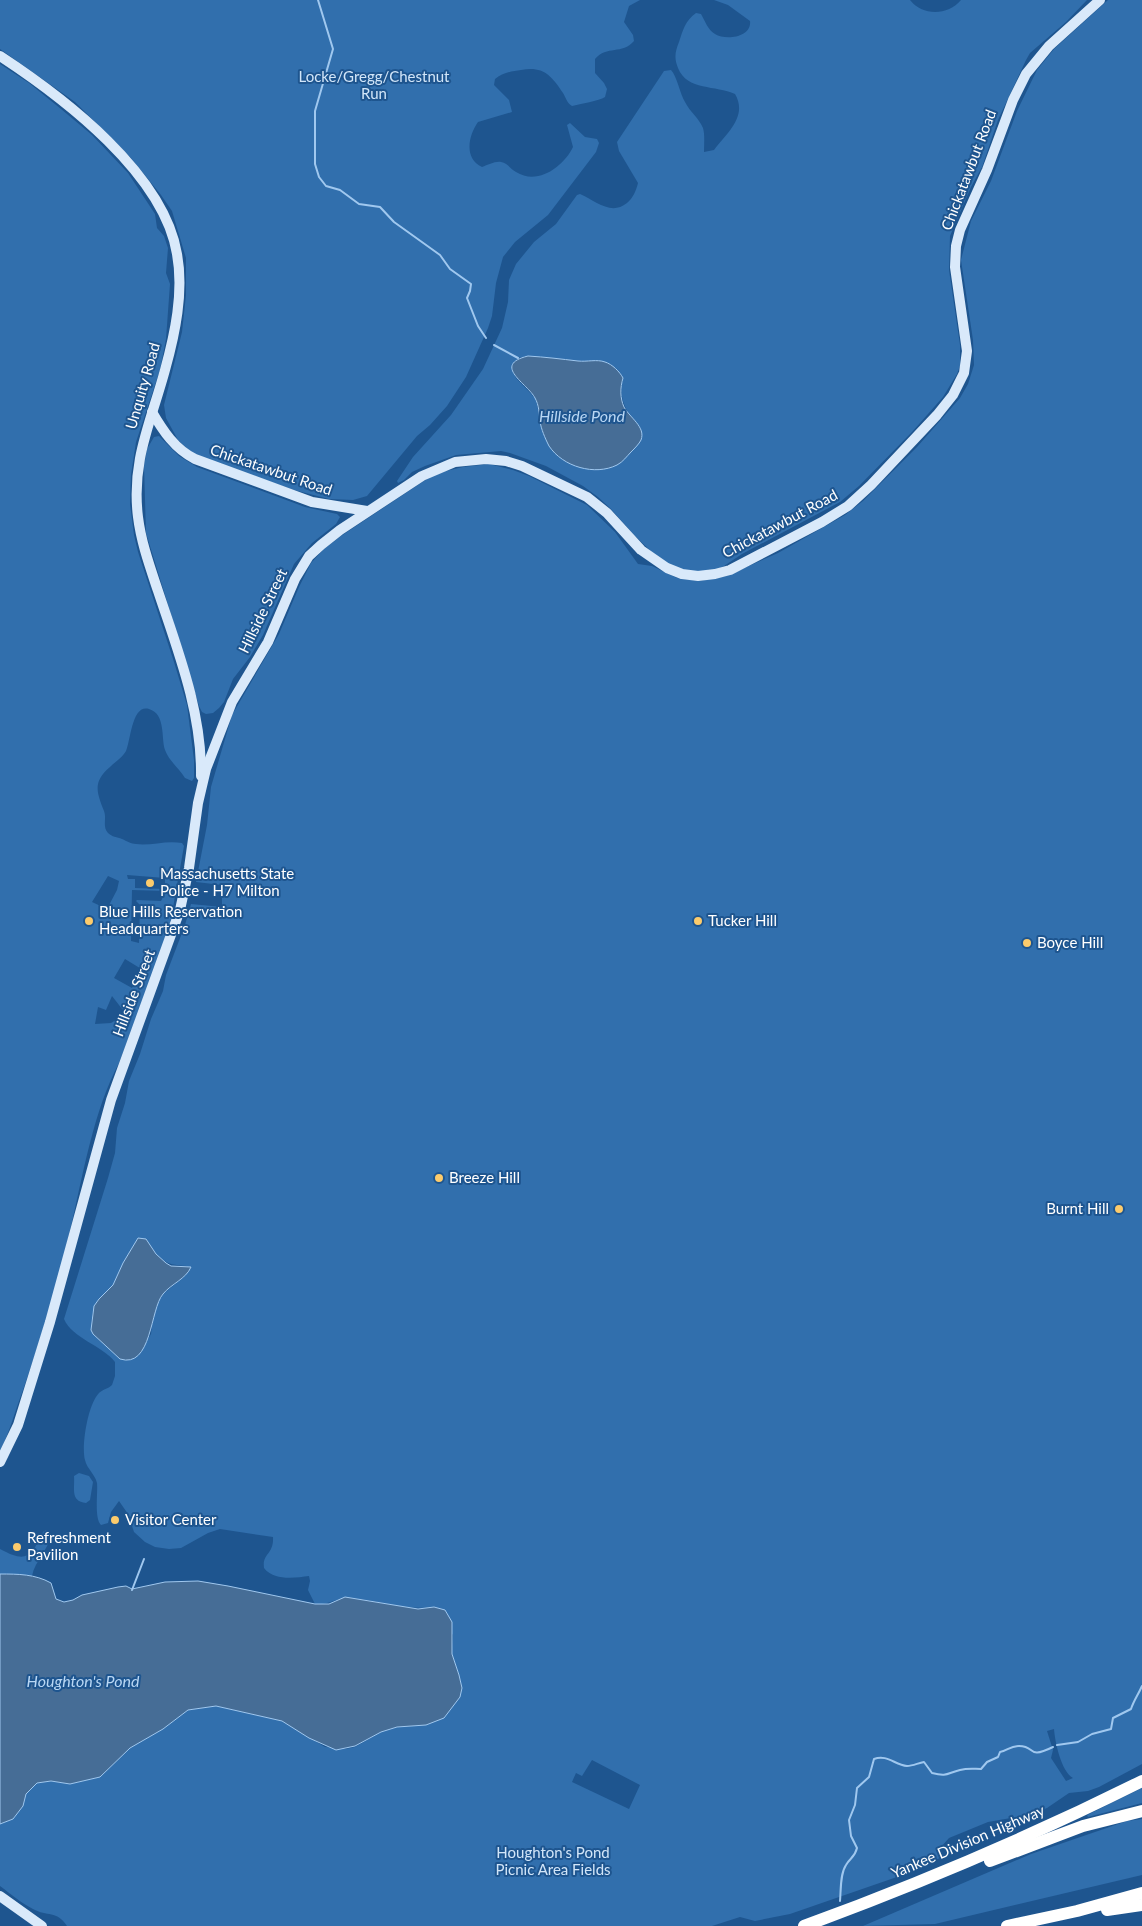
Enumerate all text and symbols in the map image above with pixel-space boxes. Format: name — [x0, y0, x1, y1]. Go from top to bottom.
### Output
park label: Locke/Gregg/Chestnut Run — [299, 67, 450, 102]
street label: Chickatawbut Road — [937, 107, 999, 233]
street label: Unquity Road — [121, 340, 163, 431]
water label: Hillside Pond — [539, 406, 625, 425]
street label: Chickatawbut Road — [208, 440, 335, 498]
street label: Chickatawbut Road — [719, 485, 840, 561]
street label: Hillside Street — [234, 565, 291, 656]
place label: Massachusetts State Police - H7 Milton — [160, 864, 294, 899]
marker: Massachusetts State Police - H7 Milton — [144, 877, 156, 889]
place label: Blue Hills Reservation Headquarters — [99, 902, 242, 937]
place label: Tucker Hill — [708, 911, 777, 929]
marker: Blue Hills Reservation Headquarters — [83, 915, 95, 927]
marker: Tucker Hill — [692, 915, 704, 927]
place label: Boyce Hill — [1037, 933, 1103, 951]
marker: Boyce Hill — [1021, 937, 1033, 949]
street label: Hillside Street — [108, 946, 158, 1039]
place label: Breeze Hill — [449, 1168, 520, 1186]
marker: Breeze Hill — [433, 1172, 445, 1184]
place label: Burnt Hill — [1046, 1199, 1109, 1217]
marker: Burnt Hill — [1113, 1203, 1125, 1215]
place label: Visitor Center — [125, 1510, 217, 1528]
marker: Visitor Center — [109, 1514, 121, 1526]
place label: Refreshment Pavilion — [27, 1528, 111, 1563]
marker: Refreshment Pavilion — [11, 1541, 23, 1553]
water label: Houghton's Pond — [27, 1671, 140, 1690]
street label: Yankee Division Highway — [888, 1800, 1047, 1882]
park label: Houghton's Pond Picnic Area Fields — [495, 1843, 611, 1878]

